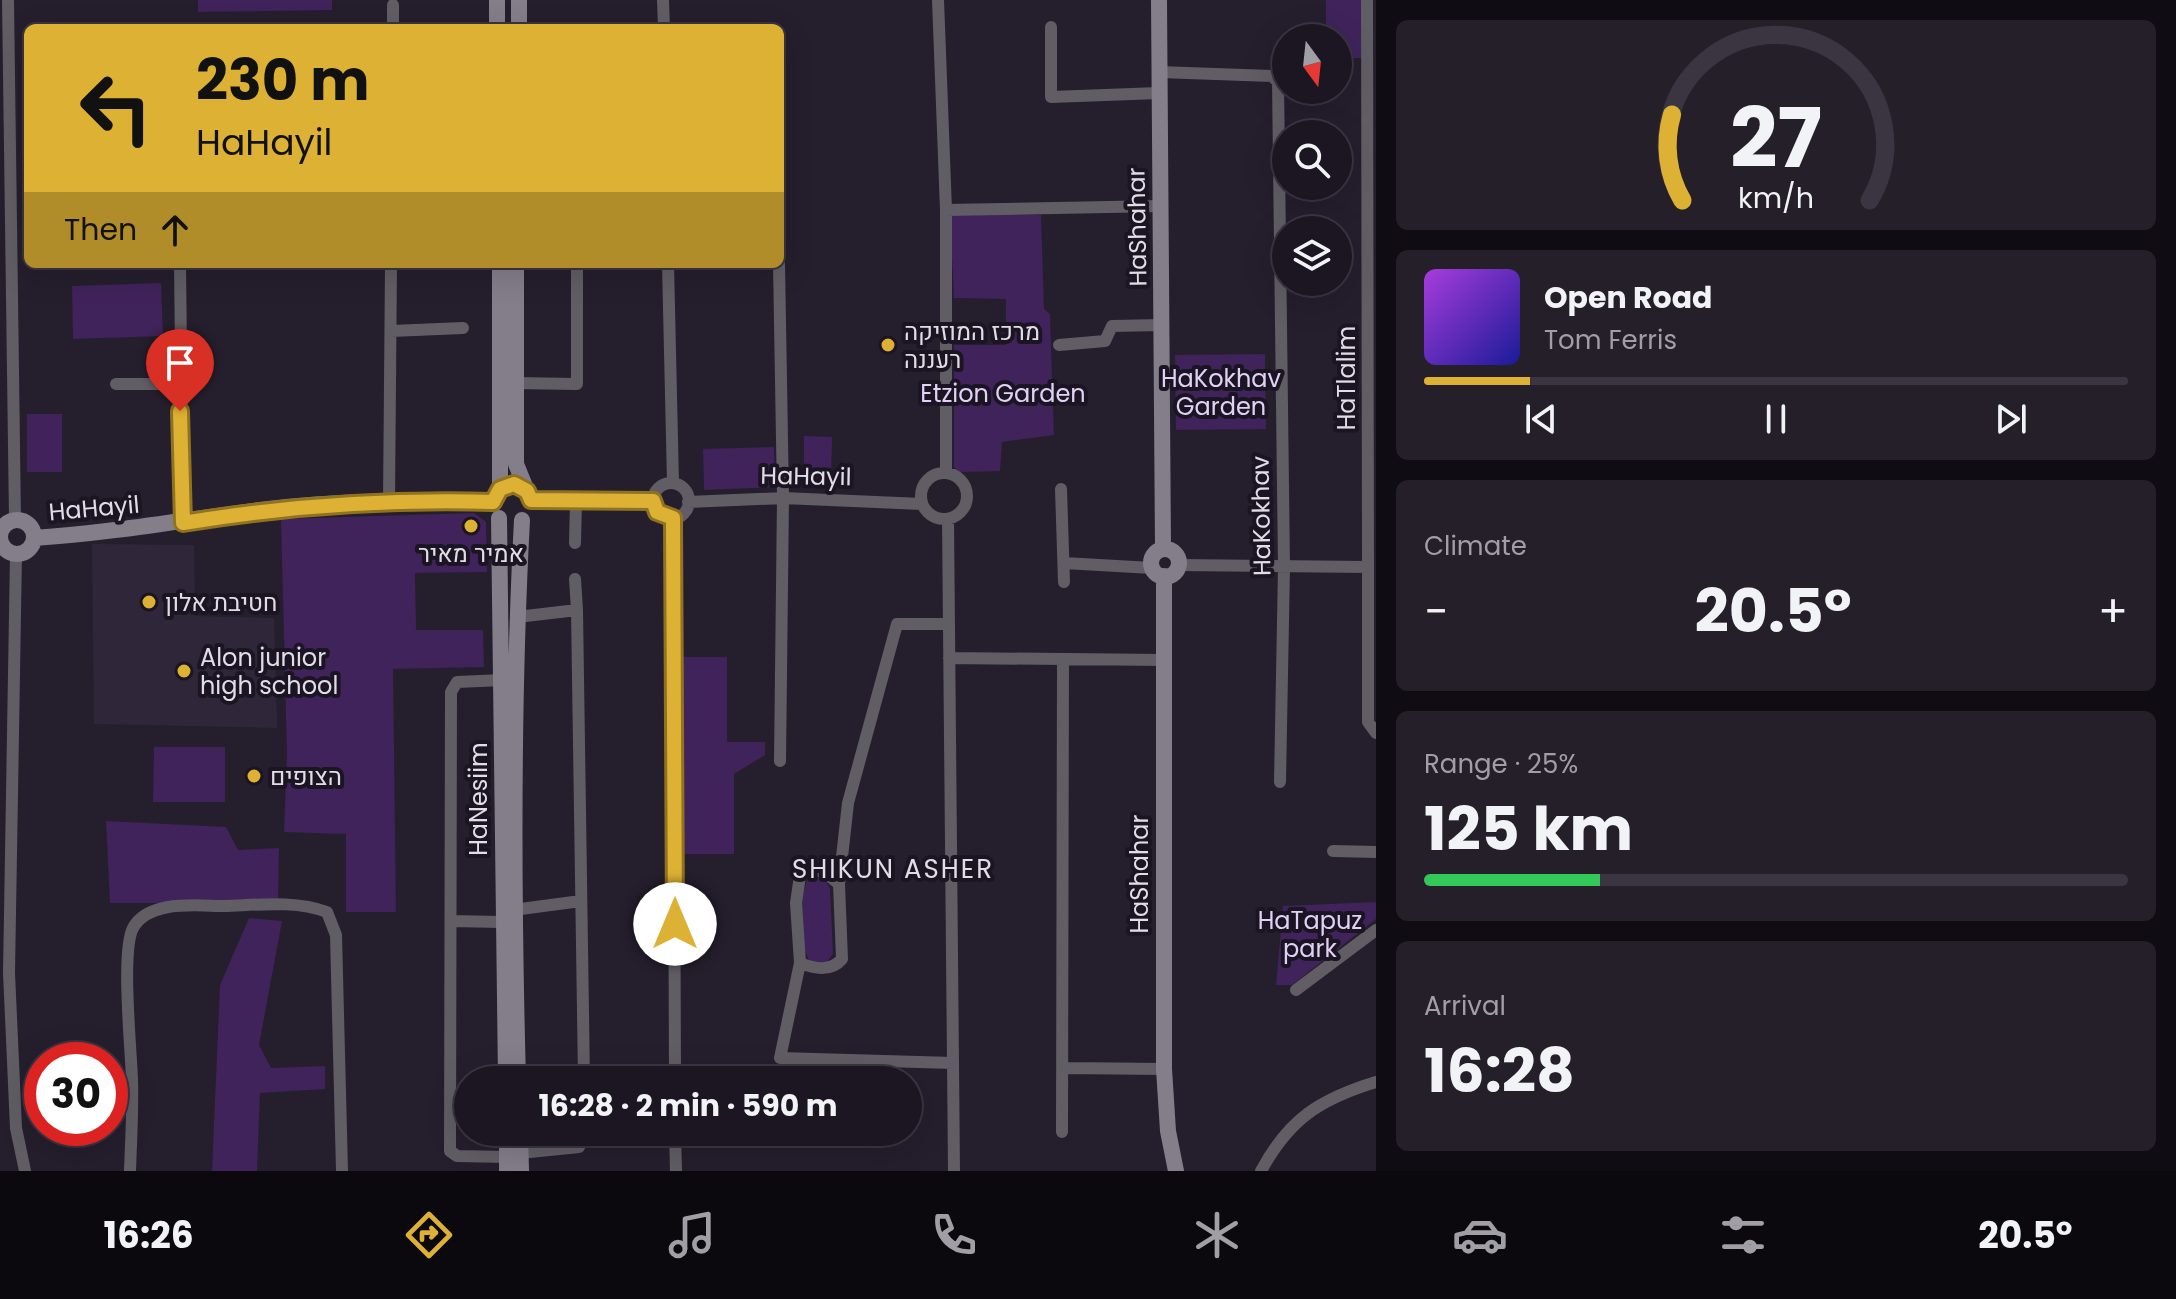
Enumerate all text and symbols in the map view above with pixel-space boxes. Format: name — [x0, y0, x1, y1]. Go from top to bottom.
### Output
north arrow — [1272, 24, 1352, 104]
map controls — [1272, 24, 1352, 296]
text: 230 m — [196, 41, 370, 120]
icon: left — [64, 56, 168, 160]
text: 27 — [1730, 80, 1822, 196]
text: HaHayil — [196, 117, 332, 168]
button: search — [1272, 120, 1352, 200]
street label: HaShahar — [1119, 167, 1155, 287]
text: km/h — [1738, 178, 1814, 218]
text: Then — [64, 208, 137, 251]
icon: ahead — [153, 208, 197, 252]
button: layers — [1272, 216, 1352, 296]
text: Open Road — [1544, 276, 1712, 319]
place label: מרכז המוזיקה רעננה — [904, 315, 1040, 376]
text: Tom Ferris — [1544, 322, 1677, 358]
street label: HaTlalim — [1330, 326, 1363, 430]
pin — [146, 329, 214, 411]
marker: מרכז המוזיקה רעננה — [879, 336, 897, 354]
icon: arrive — [158, 341, 202, 385]
park label: HaKokhav Garden — [1161, 362, 1282, 423]
park label: Etzion Garden — [920, 377, 1086, 410]
icon: previous — [1519, 397, 1563, 441]
icon: pause — [1754, 397, 1798, 441]
icon: next — [1989, 397, 2033, 441]
street label: HaKokhav — [1243, 455, 1279, 576]
street label: HaHayil — [760, 459, 852, 493]
street label: HaHayil — [47, 488, 141, 528]
marker: אמיר מאיר — [462, 517, 480, 535]
text: Climate — [1424, 528, 1527, 564]
place label: אמיר מאיר — [418, 537, 524, 570]
text: 20.5° — [1695, 569, 1852, 653]
text: − — [1424, 581, 1448, 642]
text: + — [2098, 581, 2128, 642]
place label: חטיבת אלון — [165, 586, 277, 619]
marker: חטיבת אלון — [140, 593, 158, 611]
place label: Alon junior high school — [200, 641, 338, 702]
marker: Alon junior high school — [175, 662, 193, 680]
street label: HaNesiim — [462, 742, 495, 856]
text: Range · 25% — [1424, 746, 1578, 782]
place label: הצופים — [270, 760, 342, 793]
marker: הצופים — [245, 767, 263, 785]
text: 125 km — [1424, 787, 1633, 871]
street label: HaShahar — [1123, 814, 1156, 934]
district label: SHIKUN ASHER — [792, 851, 994, 887]
position arrow — [633, 882, 717, 966]
park label: HaTapuz park — [1258, 904, 1362, 965]
text: Arrival — [1424, 988, 1506, 1024]
text: 16:28 — [1424, 1029, 1575, 1113]
speed limit sign: 30 — [24, 1042, 128, 1146]
text: 16:28 · 2 min · 590 m — [539, 1084, 837, 1127]
icon: directions — [401, 1207, 457, 1263]
icon: music — [664, 1207, 720, 1263]
icon: phone — [926, 1207, 982, 1263]
icon: climate — [1189, 1207, 1245, 1263]
icon: car — [1452, 1207, 1508, 1263]
icon: filters — [1715, 1207, 1771, 1263]
text: 16:26 — [103, 1210, 194, 1261]
text: 20.5° — [1978, 1210, 2072, 1261]

